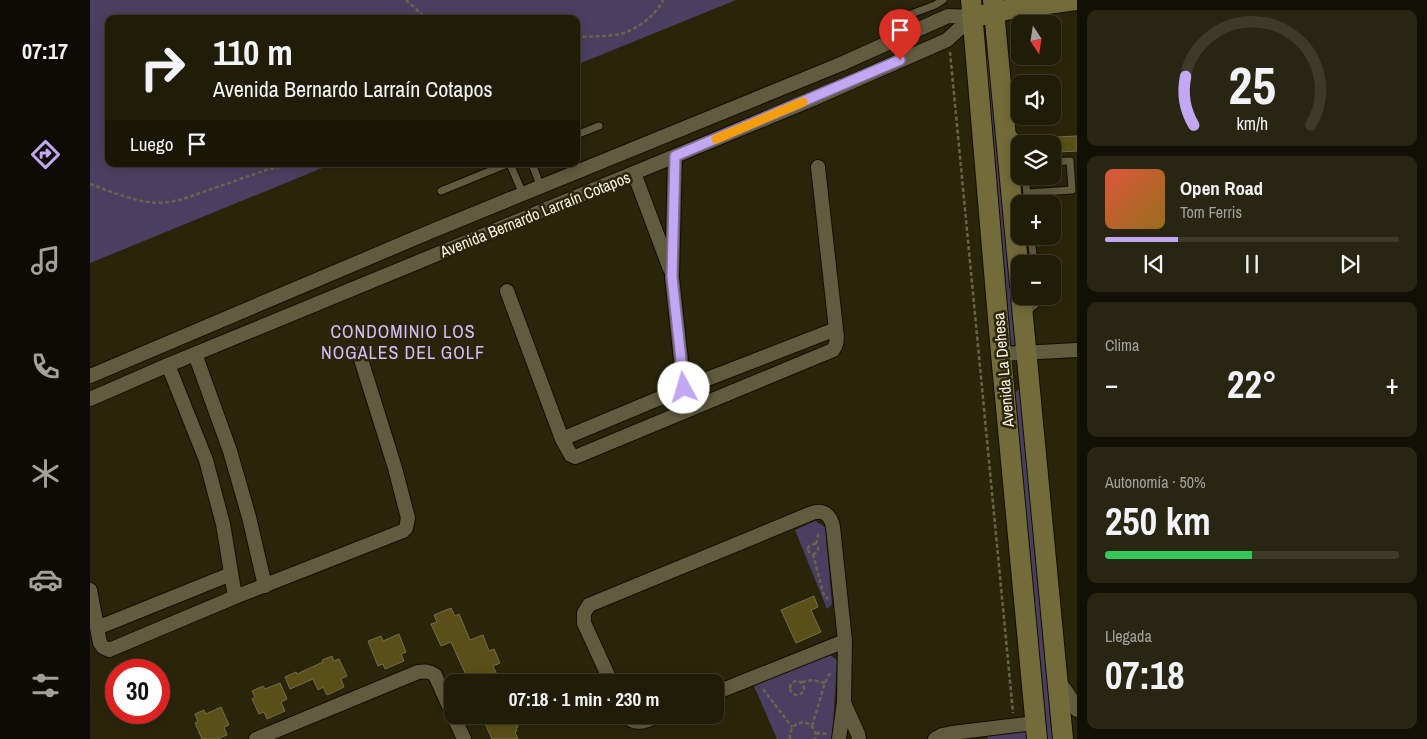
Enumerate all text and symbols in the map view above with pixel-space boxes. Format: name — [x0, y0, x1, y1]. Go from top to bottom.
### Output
pin — [879, 9, 921, 60]
north arrow — [1011, 15, 1061, 65]
map controls — [1011, 15, 1061, 305]
icon: arrive — [886, 16, 914, 44]
text: 110 m — [213, 29, 293, 76]
icon: right — [130, 35, 195, 100]
text: 07:17 — [22, 36, 68, 66]
text: 25 — [1228, 50, 1276, 120]
text: Avenida Bernardo Larraín Cotapos — [213, 74, 493, 104]
button: sound — [1011, 75, 1061, 125]
text: km/h — [1236, 112, 1268, 136]
icon: arrive — [183, 130, 211, 158]
text: Luego — [130, 131, 173, 157]
button: layers — [1011, 135, 1061, 185]
icon: directions — [28, 137, 63, 172]
street label: Avenida Bernardo Larraín Cotapos — [436, 166, 633, 263]
text: Open Road — [1180, 175, 1263, 201]
button: + — [1011, 195, 1061, 245]
text: Tom Ferris — [1180, 201, 1242, 223]
icon: music — [28, 243, 63, 278]
icon: previous — [1140, 250, 1168, 278]
icon: pause — [1238, 250, 1266, 278]
icon: next — [1336, 250, 1364, 278]
button: − — [1011, 255, 1061, 305]
street label: Avenida La Dehesa — [987, 311, 1019, 429]
district label: CONDOMINIO LOS NOGALES DEL GOLF — [321, 319, 485, 365]
text: Clima — [1105, 334, 1139, 356]
icon: phone — [28, 349, 63, 384]
text: 22° — [1227, 359, 1277, 410]
position arrow — [657, 361, 709, 413]
text: − — [1105, 365, 1118, 403]
text: + — [1386, 365, 1399, 403]
icon: climate — [28, 456, 63, 491]
text: Autonomía · 50% — [1105, 471, 1206, 493]
text: 250 km — [1105, 496, 1211, 547]
icon: car — [28, 562, 63, 597]
text: Llegada — [1105, 625, 1152, 647]
text: 07:18 — [1105, 650, 1185, 701]
speed limit sign: 30 — [105, 659, 170, 724]
icon: filters — [28, 668, 63, 703]
text: 07:18 · 1 min · 230 m — [509, 686, 659, 712]

